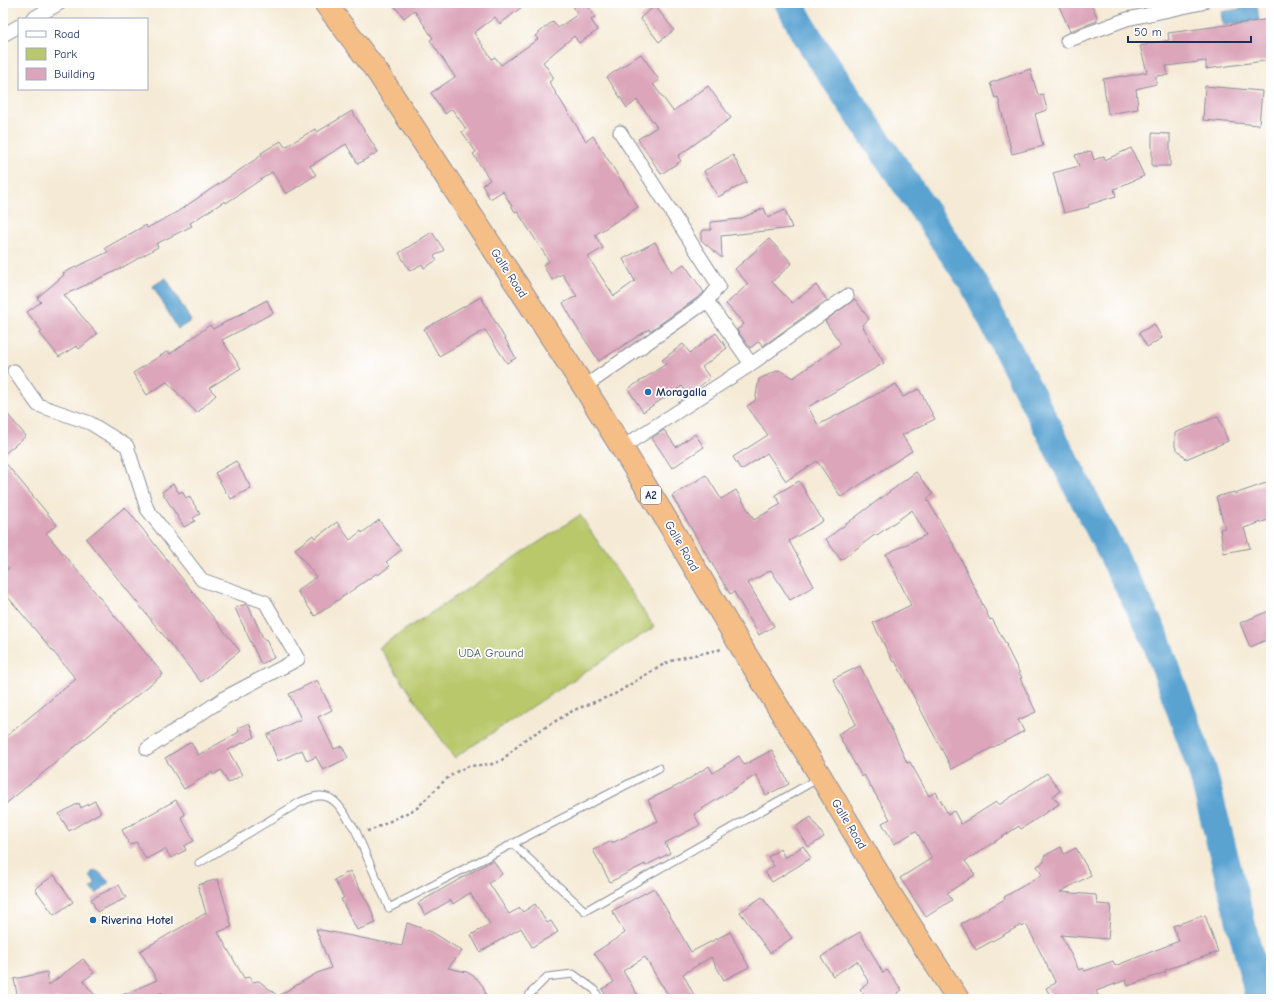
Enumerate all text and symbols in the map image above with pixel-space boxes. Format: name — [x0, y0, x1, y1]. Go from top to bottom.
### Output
legend — [18, 18, 148, 90]
scale bar — [1128, 18, 1251, 44]
text: 50 m — [1134, 25, 1162, 39]
text: Road — [54, 27, 80, 41]
text: Park — [54, 47, 77, 61]
text: Building — [54, 67, 95, 81]
street label: Galle Road — [488, 246, 530, 300]
place label: Moragalla — [656, 385, 707, 399]
marker: Moragalla — [643, 387, 653, 397]
road number: A2 — [641, 486, 661, 504]
street label: Galle Road — [662, 518, 702, 574]
park label: UDA Ground — [458, 646, 524, 660]
street label: Galle Road — [829, 796, 869, 852]
place label: Riverina Hotel — [101, 913, 173, 927]
marker: Riverina Hotel — [88, 915, 98, 925]

